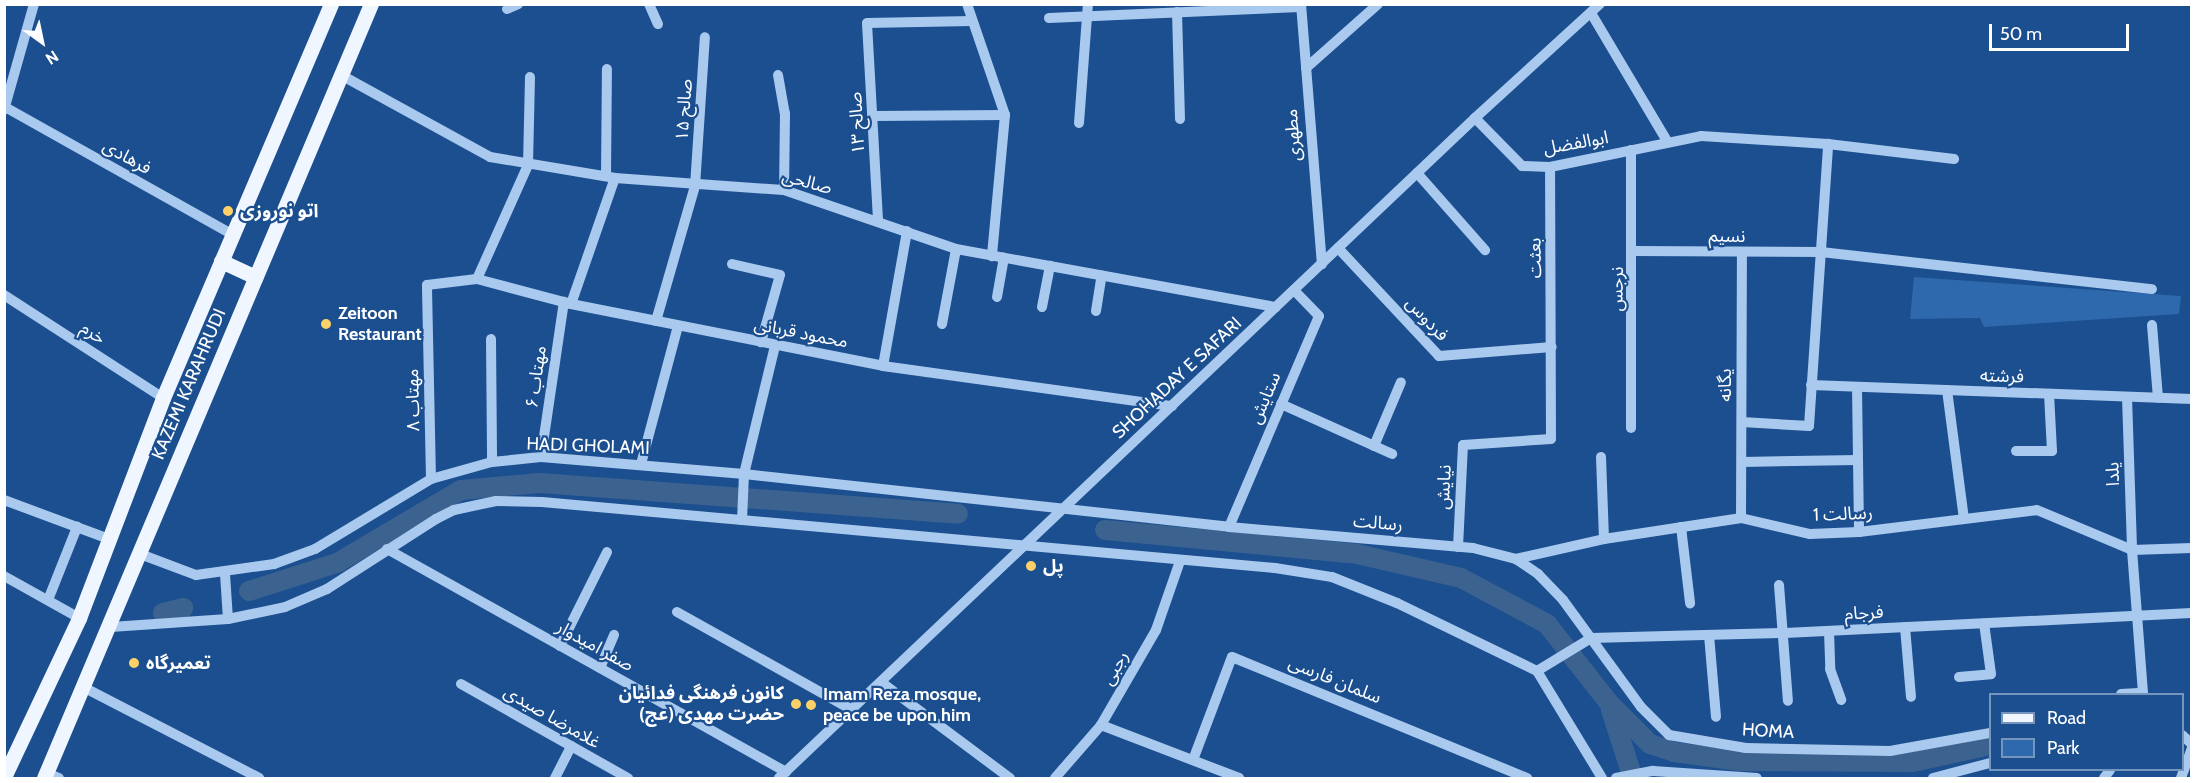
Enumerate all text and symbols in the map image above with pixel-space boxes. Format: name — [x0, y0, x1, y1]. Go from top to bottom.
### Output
north arrow — [12, 12, 72, 72]
scale bar — [1992, 12, 2132, 50]
text: 50 m — [2000, 23, 2042, 45]
text: N — [42, 46, 62, 69]
street label: صالح ۱۵ — [671, 78, 697, 142]
street label: صالح ۱۳ — [845, 91, 869, 155]
street label: مطهری — [1280, 108, 1306, 162]
street label: ابوالفضل — [1542, 127, 1610, 159]
street label: فرهادی — [99, 135, 155, 179]
street label: صالحی — [780, 165, 834, 199]
place label: اتو نوروزی — [240, 200, 318, 222]
marker: اتو نوروزی — [221, 204, 235, 218]
street label: نسیم — [1708, 225, 1746, 247]
street label: بعثت — [1524, 238, 1546, 278]
street label: نرجس — [1606, 266, 1628, 312]
street label: فردوس — [1401, 292, 1453, 346]
place label: Zeitoon Restaurant — [338, 303, 422, 346]
street label: KAZEMI KARAHRUDI — [147, 305, 231, 463]
street label: محمود قربانی — [752, 313, 850, 353]
street label: SHOHADAY E SAFARI — [1108, 313, 1246, 443]
street label: خرم — [76, 317, 110, 349]
marker: Zeitoon Restaurant — [319, 317, 333, 331]
street label: مهتاب ۶ — [521, 344, 551, 410]
street label: فرشته — [1980, 364, 2024, 388]
street label: مهتاب ۸ — [402, 368, 424, 432]
street label: یگانه — [1714, 368, 1736, 402]
street label: ستایش — [1244, 369, 1286, 427]
street label: HADI GHOLAMI — [526, 433, 650, 459]
street label: یلدا — [2102, 461, 2124, 487]
street label: نیایش — [1432, 464, 1456, 510]
street label: رسالت 1 — [1813, 502, 1873, 526]
street label: رسالت — [1352, 510, 1404, 536]
place label: پل — [1043, 555, 1064, 577]
marker: پل — [1024, 559, 1038, 573]
street label: فرجام — [1844, 601, 1884, 625]
street label: صفر امیدوار — [552, 616, 638, 676]
street label: رجبی — [1097, 647, 1133, 689]
place label: تعمیرگاه — [146, 652, 211, 674]
street label: سلمان فارسی — [1285, 652, 1385, 708]
marker: تعمیرگاه — [127, 656, 141, 670]
street label: غلامرضا صیدی — [500, 681, 604, 753]
place label: کانون فرهنگی فدائیان حضرت مهدی (عج) — [619, 683, 784, 726]
place label: Imam Reza mosque, peace be upon him — [823, 684, 981, 726]
legend — [1989, 693, 2184, 771]
marker: کانون فرهنگی فدائیان حضرت مهدی (عج) — [789, 697, 803, 711]
marker: Imam Reza mosque, peace be upon him — [804, 698, 818, 712]
text: Road — [2047, 707, 2086, 729]
street label: HOMA — [1741, 719, 1795, 743]
text: Park — [2047, 737, 2079, 759]

